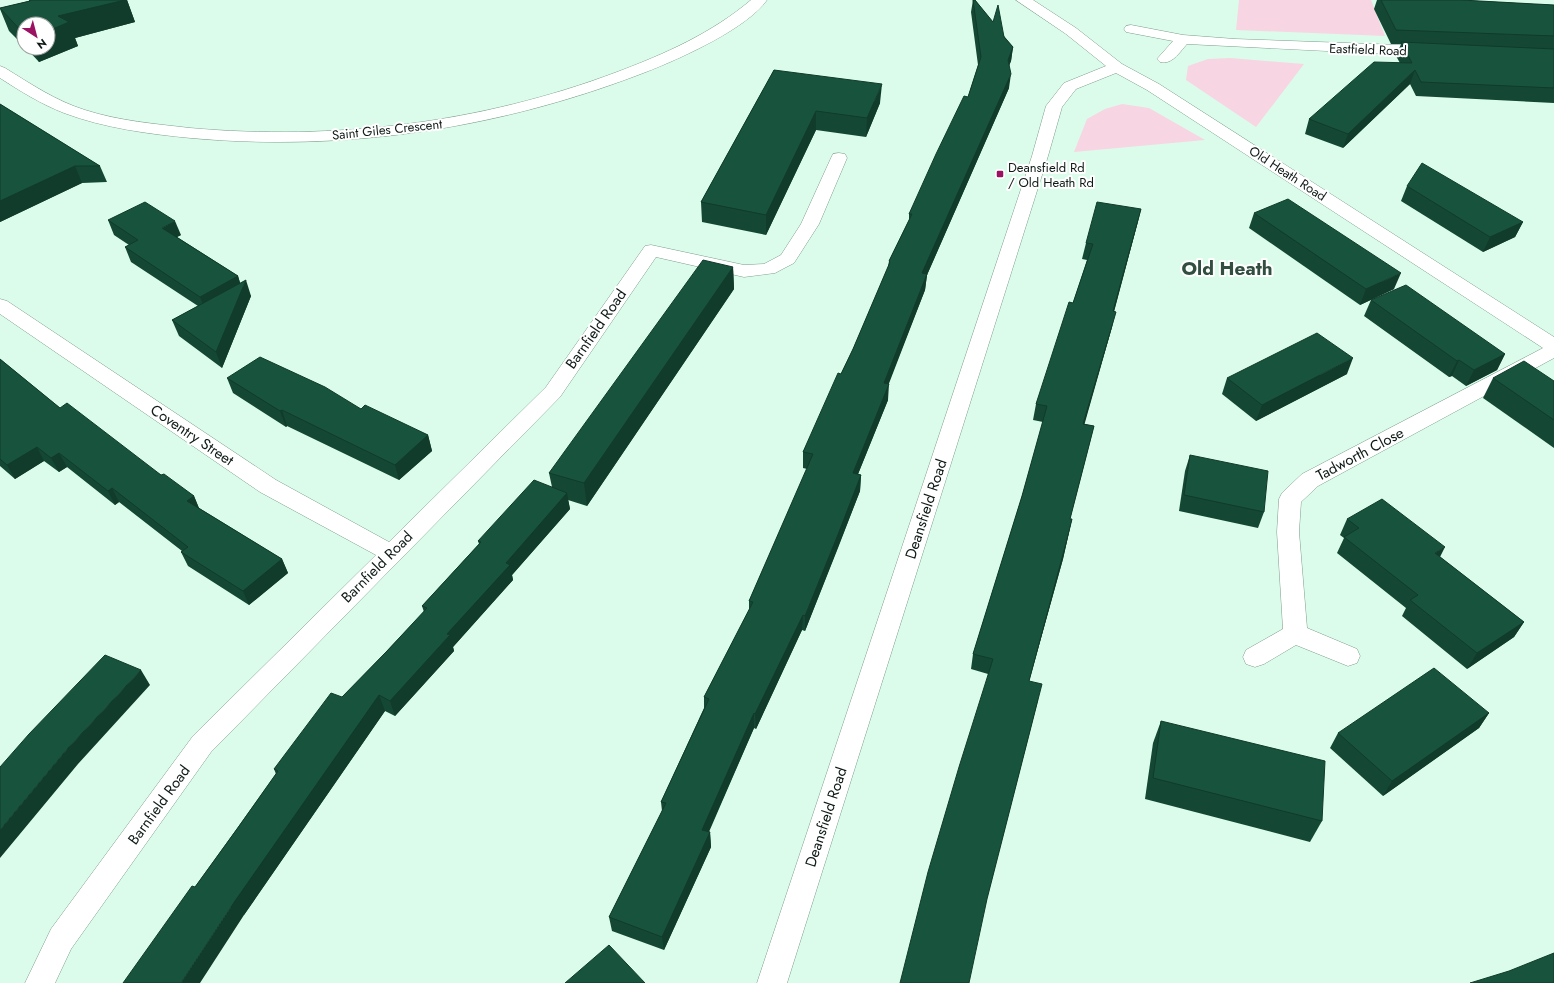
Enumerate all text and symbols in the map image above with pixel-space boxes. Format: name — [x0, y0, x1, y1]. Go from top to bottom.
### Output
north arrow — [16, 16, 56, 56]
text: N — [34, 35, 50, 53]
street label: Eastfield Road — [1329, 39, 1407, 60]
street label: Saint Giles Crescent — [331, 114, 444, 145]
street label: Old Heath Road — [1245, 141, 1330, 206]
place label: Deansfield Rd / Old Heath Rd — [1008, 158, 1094, 192]
marker: Deansfield Rd / Old Heath Rd — [995, 169, 1005, 179]
district label: Old Heath — [1181, 255, 1273, 282]
street label: Barnfield Road — [560, 284, 632, 374]
street label: Coventry Street — [146, 399, 238, 471]
street label: Tadworth Close — [1312, 422, 1408, 486]
street label: Deansfield Road — [899, 456, 953, 562]
street label: Barnfield Road — [336, 526, 418, 608]
street label: Barnfield Road — [123, 761, 195, 849]
street label: Deansfield Road — [799, 764, 853, 870]

